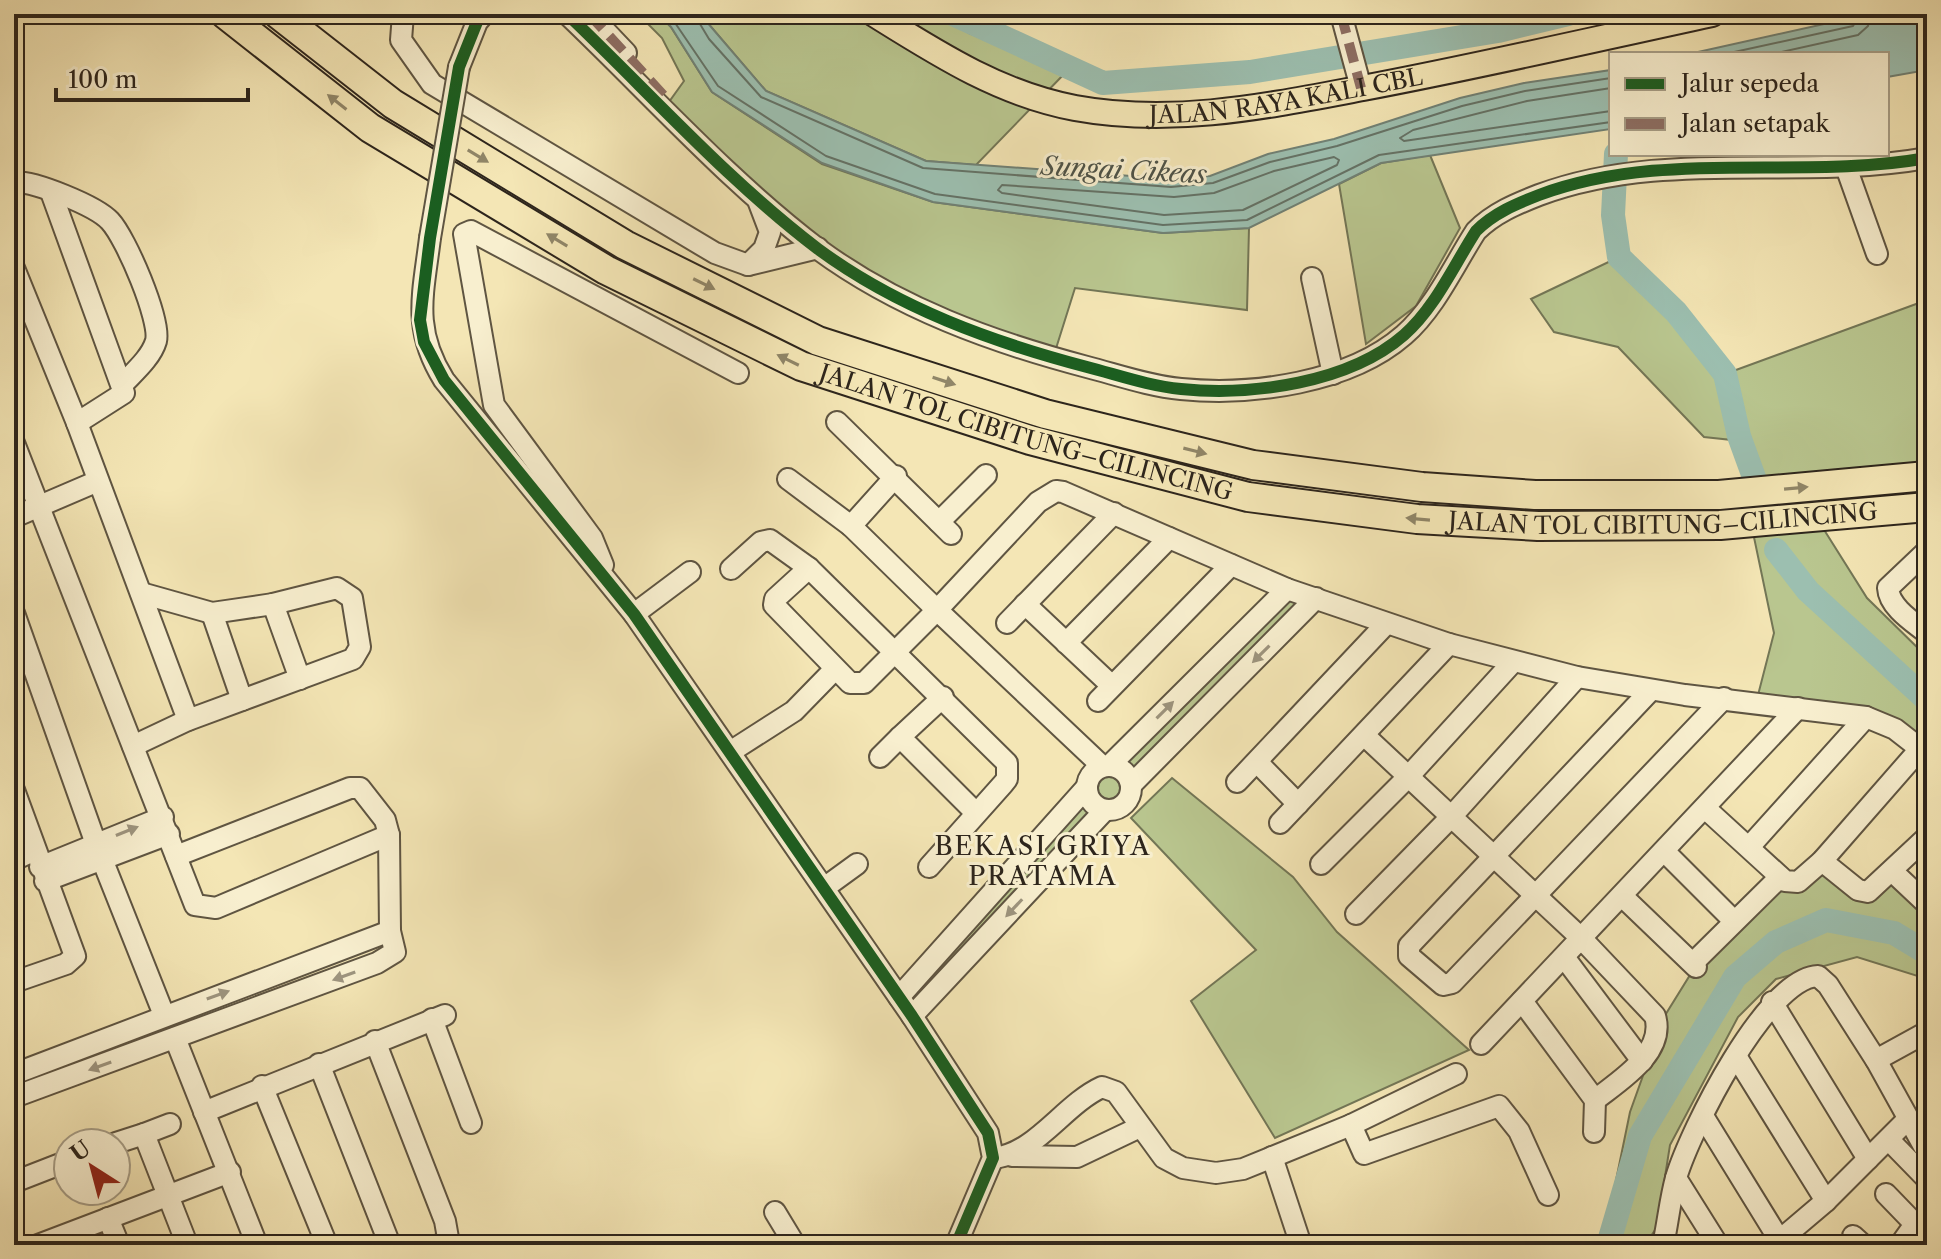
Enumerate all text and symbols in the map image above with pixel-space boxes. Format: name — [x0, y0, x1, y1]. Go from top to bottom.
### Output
scale bar — [56, 52, 248, 102]
legend — [1609, 52, 1889, 156]
street label: JALAN RAYA KALI CBL — [1145, 62, 1425, 129]
text: 100 m — [68, 65, 137, 94]
text: Jalur sepeda — [1677, 69, 1820, 98]
one-way arrow — [327, 94, 347, 110]
text: Jalan setapak — [1677, 109, 1831, 138]
one-way arrow — [467, 149, 489, 163]
water label: Sungai Cikeas — [1038, 150, 1208, 190]
one-way arrow — [546, 233, 568, 247]
one-way arrow — [693, 277, 716, 291]
one-way arrow — [776, 353, 799, 366]
street label: JALAN TOL CIBITUNG–CILINCING — [812, 357, 1236, 506]
one-way arrow — [933, 376, 957, 388]
one-way arrow — [1183, 445, 1208, 457]
one-way arrow — [1784, 481, 1809, 494]
street label: JALAN TOL CIBITUNG–CILINCING — [1444, 496, 1879, 540]
one-way arrow — [1405, 512, 1430, 525]
one-way arrow — [1252, 644, 1271, 663]
one-way arrow — [1155, 701, 1174, 720]
one-way arrow — [115, 824, 139, 837]
district label: BEKASI GRIYA PRATAMA — [934, 830, 1152, 892]
one-way arrow — [1005, 898, 1023, 917]
one-way arrow — [332, 970, 356, 982]
one-way arrow — [206, 989, 230, 1001]
one-way arrow — [88, 1060, 112, 1072]
north arrow — [52, 1127, 132, 1207]
text: U — [65, 1135, 96, 1167]

